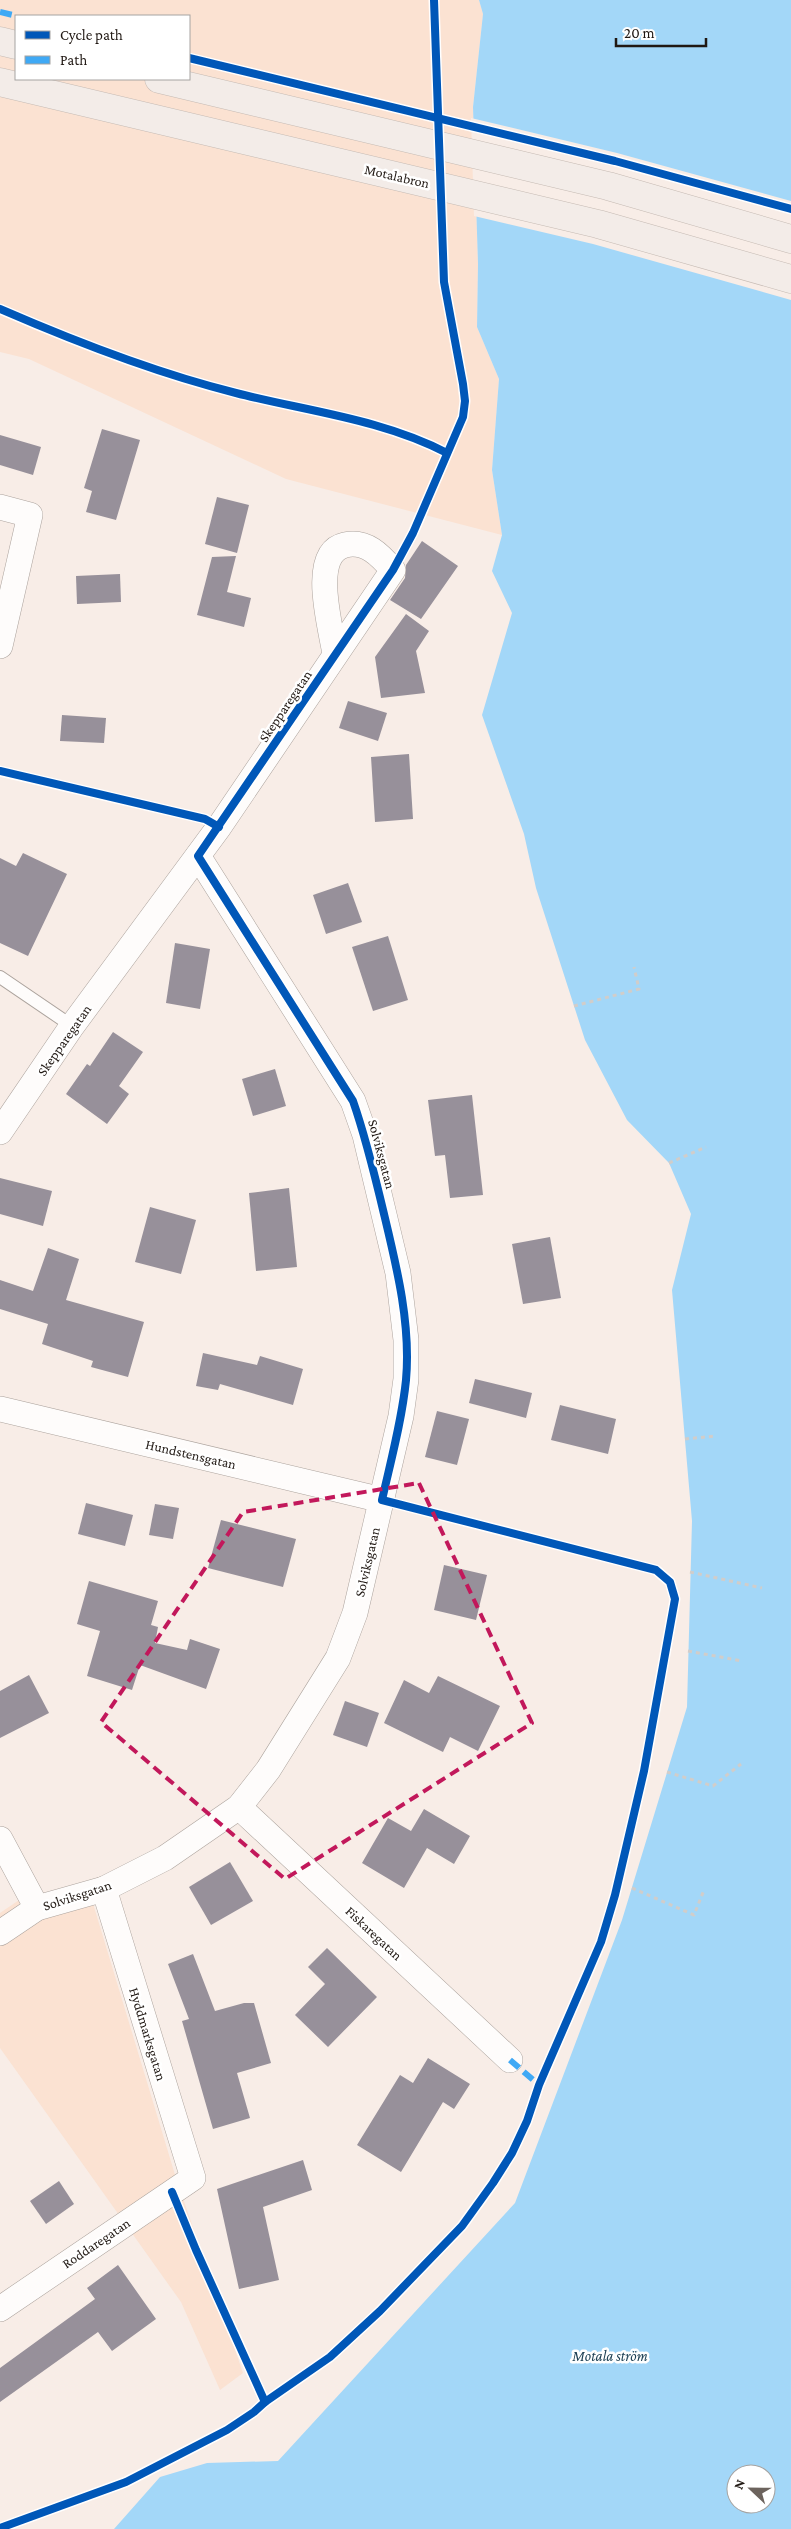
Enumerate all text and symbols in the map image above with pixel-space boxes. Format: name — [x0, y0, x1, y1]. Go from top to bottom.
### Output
legend — [15, 15, 190, 80]
scale bar — [616, 15, 706, 47]
text: 20 m — [624, 25, 655, 41]
text: Cycle path — [60, 27, 123, 44]
text: Path — [60, 52, 87, 68]
street label: Motalabron — [363, 161, 431, 191]
street label: Skepparegatan — [255, 667, 315, 745]
street label: Skepparegatan — [34, 1001, 95, 1079]
street label: Solviksgatan — [365, 1118, 399, 1191]
street label: Hundstensgatan — [144, 1436, 238, 1472]
street label: Solviksgatan — [351, 1525, 383, 1598]
street label: Solviksgatan — [41, 1876, 114, 1914]
street label: Fiskaregatan — [342, 1903, 406, 1964]
street label: Hyddmarksgatan — [126, 1985, 170, 2083]
street label: Roddaregatan — [59, 2214, 133, 2272]
water label: Motala ström — [571, 2348, 648, 2364]
north arrow — [726, 2464, 776, 2514]
text: N — [730, 2476, 748, 2492]

